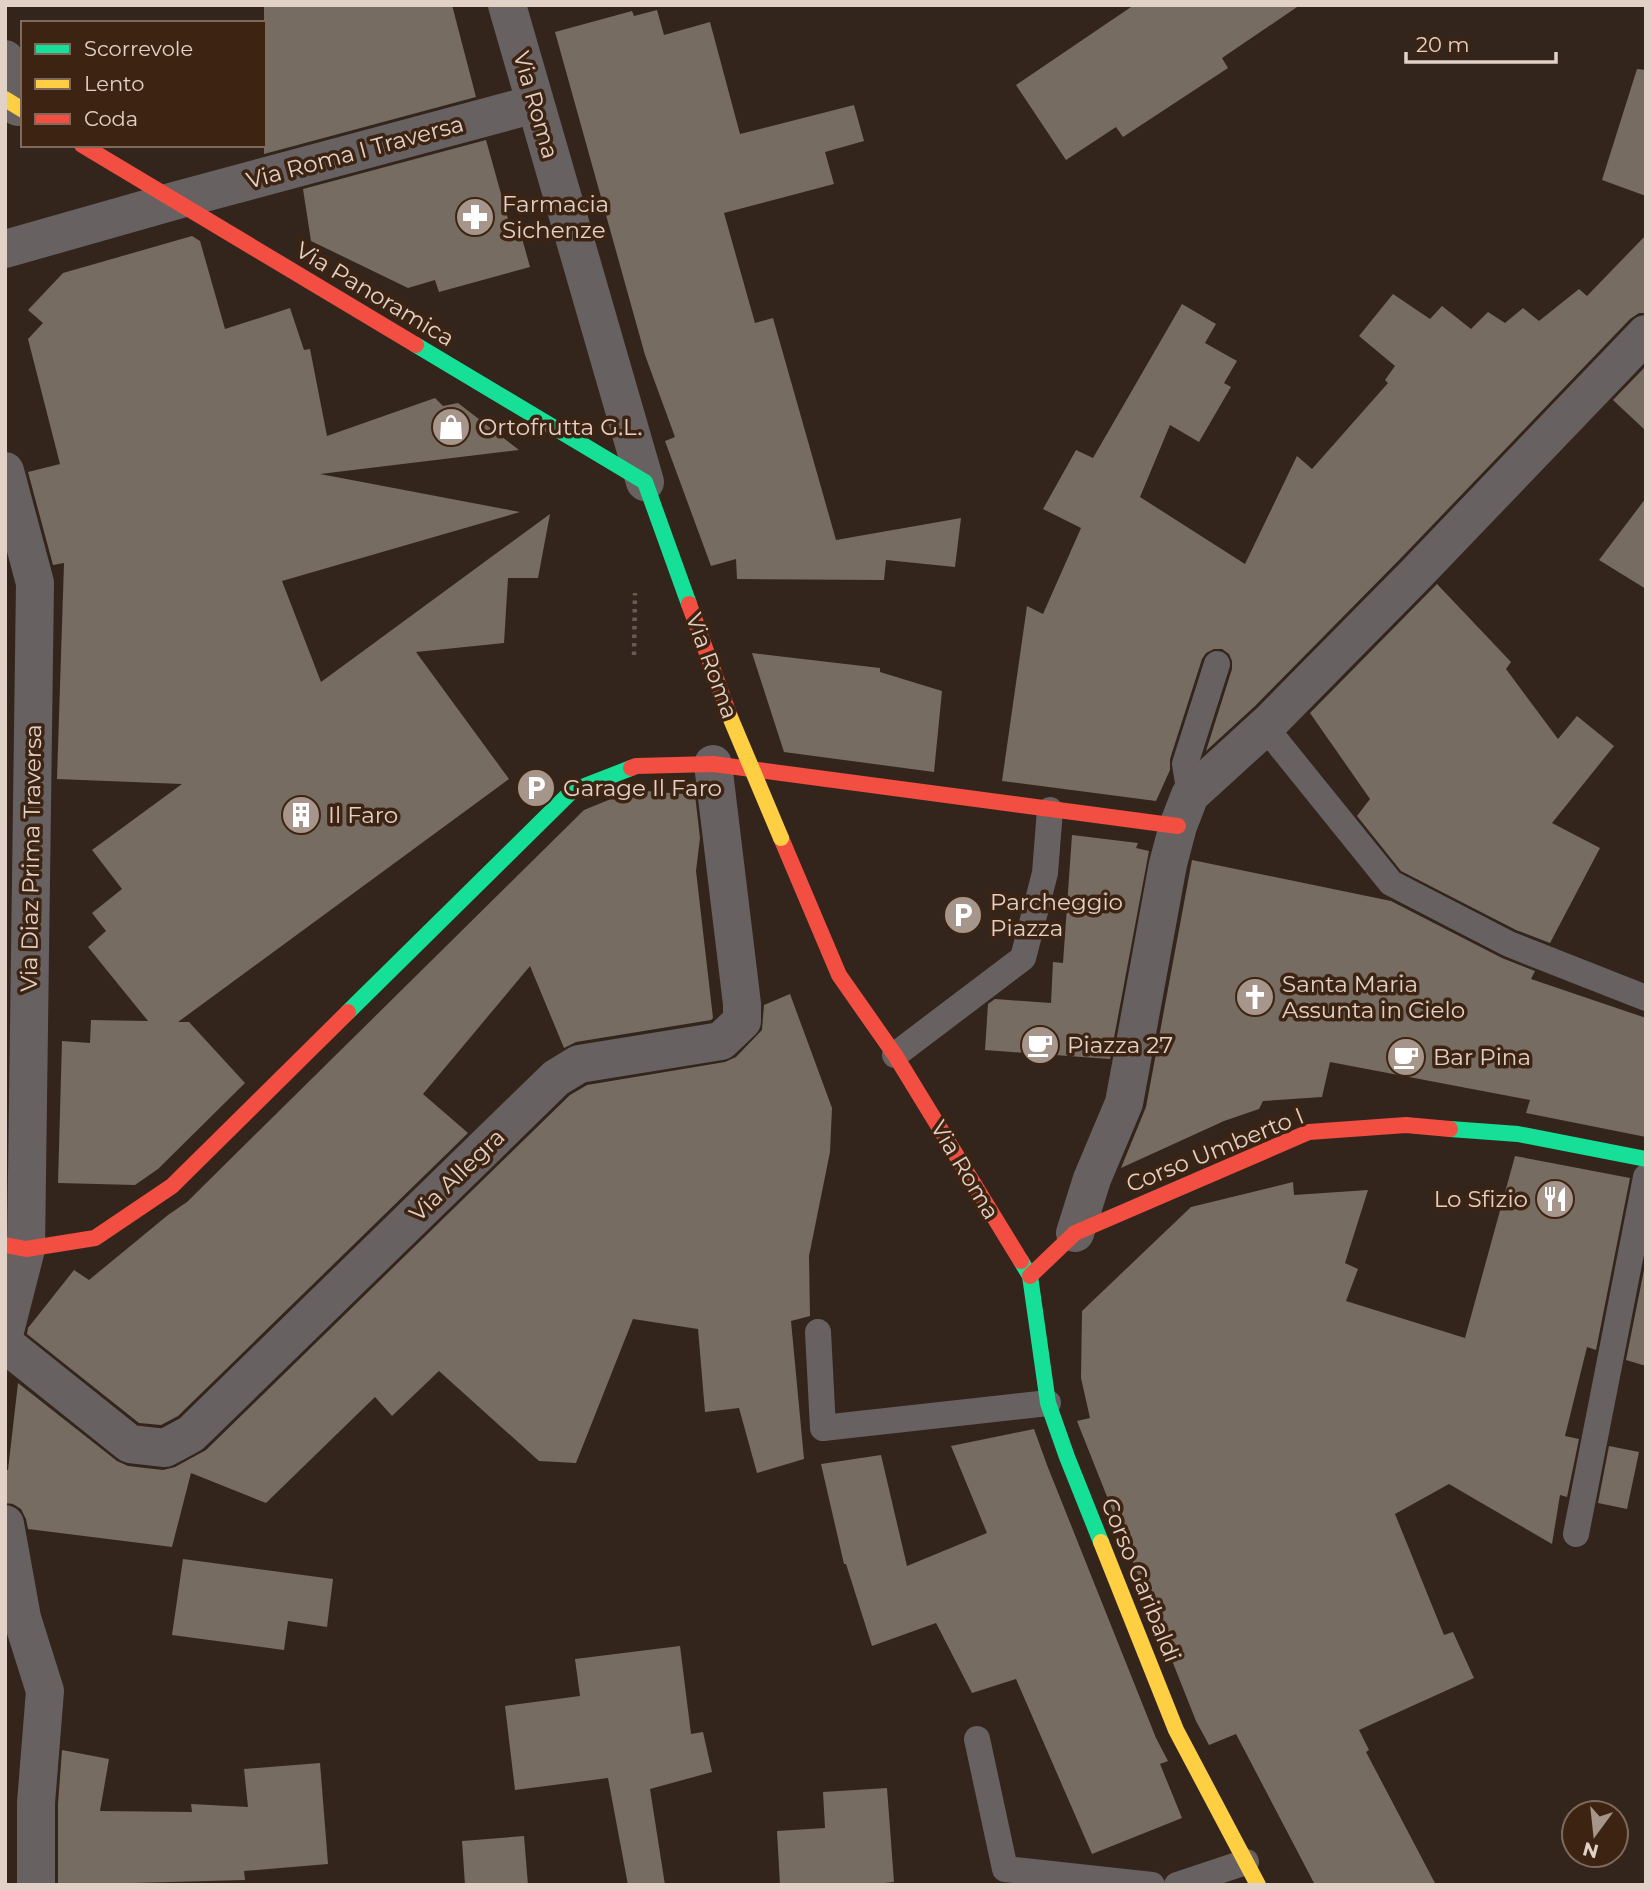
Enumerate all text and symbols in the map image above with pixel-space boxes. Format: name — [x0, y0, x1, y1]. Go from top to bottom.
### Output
legend — [21, 21, 266, 147]
scale bar — [1406, 21, 1556, 65]
text: 20 m — [1416, 32, 1470, 57]
text: Scorrevole — [84, 36, 193, 61]
street label: Via Roma — [507, 48, 565, 162]
text: Lento — [84, 71, 144, 96]
text: Coda — [84, 106, 138, 131]
street label: Via Roma I Traversa — [243, 109, 467, 195]
place label: Farmacia Sichenze — [502, 190, 609, 244]
pharmacy icon: Farmacia Sichenze — [454, 196, 496, 238]
street label: Via Panoramica — [291, 236, 459, 352]
shop icon: Ortofrutta G.L. — [430, 406, 472, 448]
place label: Ortofrutta G.L. — [478, 413, 642, 441]
street label: Via Roma — [680, 609, 744, 723]
street label: Via Diaz Prima Traversa — [15, 724, 47, 992]
parking icon: Garage Il Faro — [515, 767, 557, 809]
place label: Garage Il Faro — [563, 774, 722, 802]
building icon: Il Faro — [280, 794, 322, 836]
place label: Il Faro — [328, 801, 398, 829]
place label: Parcheggio Piazza — [990, 888, 1123, 942]
parking icon: Parcheggio Piazza — [942, 894, 984, 936]
place label: Santa Maria Assunta in Cielo — [1282, 970, 1465, 1024]
church icon: Santa Maria Assunta in Cielo — [1234, 976, 1276, 1018]
cafe icon: Piazza 27 — [1019, 1024, 1061, 1066]
place label: Piazza 27 — [1067, 1031, 1173, 1059]
cafe icon: Bar Pina — [1385, 1036, 1427, 1078]
place label: Bar Pina — [1433, 1043, 1531, 1071]
street label: Corso Umberto I — [1122, 1102, 1308, 1198]
street label: Via Roma — [925, 1115, 1005, 1225]
street label: Via Allegra — [403, 1123, 511, 1227]
restaurant icon: Lo Sfizio — [1534, 1178, 1576, 1220]
place label: Lo Sfizio — [1434, 1185, 1528, 1213]
street label: Corso Garibaldi — [1095, 1494, 1187, 1666]
north arrow — [1560, 1799, 1630, 1869]
text: N — [1580, 1837, 1601, 1863]

